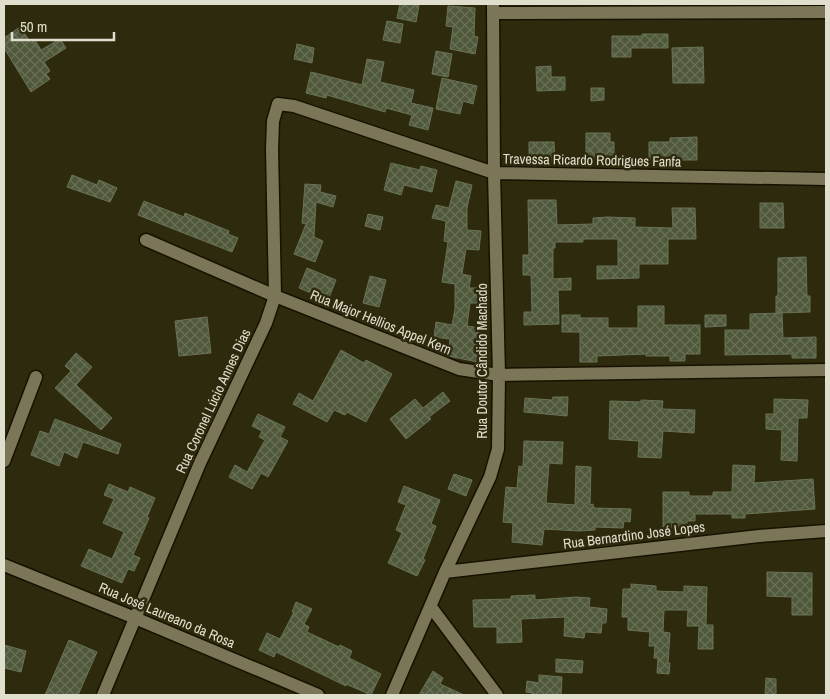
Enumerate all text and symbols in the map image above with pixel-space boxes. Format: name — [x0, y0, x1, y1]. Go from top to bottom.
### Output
scale bar — [12, 10, 115, 42]
text: 50 m — [20, 16, 47, 37]
street label: Travessa Ricardo Rodrigues Fanfa — [503, 149, 682, 171]
street label: Rua Doutor Cândido Machado — [473, 283, 491, 439]
street label: Rua Major Hellios Appel Kern — [308, 285, 454, 359]
street label: Rua Coronel Lúcio Annes Dias — [172, 326, 255, 476]
street label: Rua Bernardino José Lopes — [562, 517, 706, 553]
street label: Rua José Laureano da Rosa — [96, 578, 238, 652]

